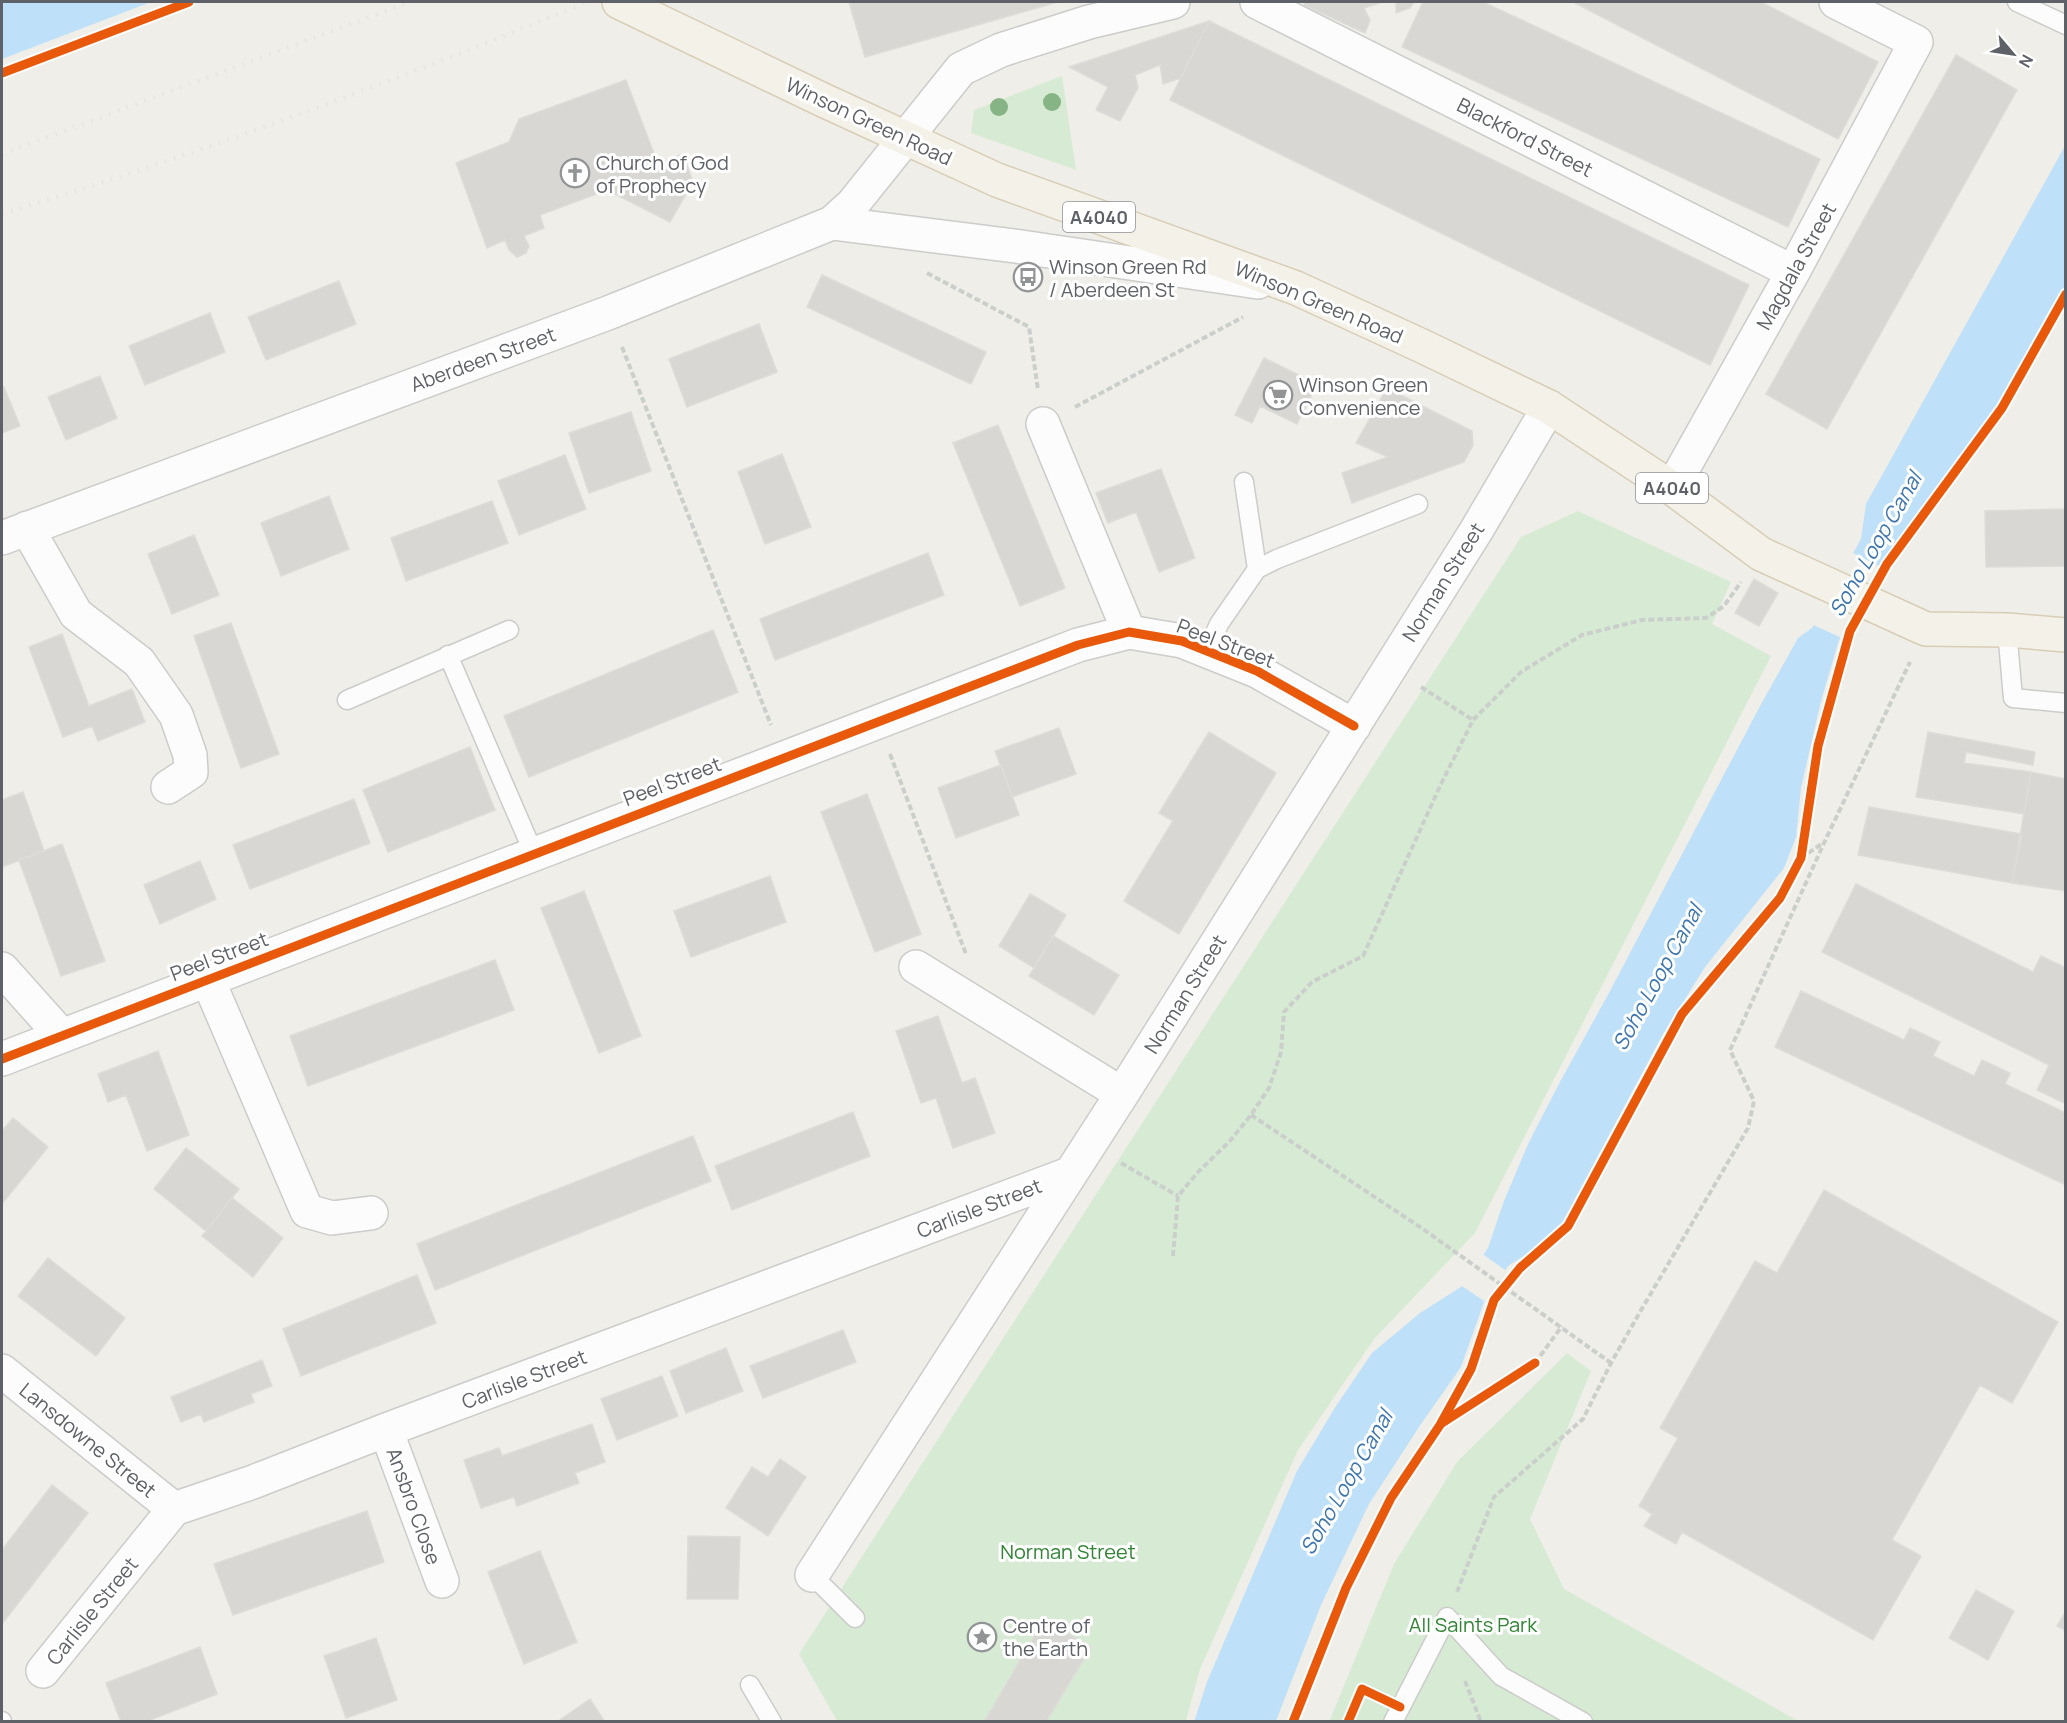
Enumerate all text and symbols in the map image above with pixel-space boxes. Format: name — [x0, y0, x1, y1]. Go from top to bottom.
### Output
north arrow — [1983, 24, 2043, 84]
text: N — [2014, 51, 2039, 72]
street label: Winson Green Road — [781, 71, 957, 171]
street label: Blackford Street — [1452, 91, 1598, 183]
place label: Church of God of Prophecy — [596, 149, 729, 199]
church icon: Church of God of Prophecy — [559, 157, 591, 189]
street label: Magdala Street — [1750, 198, 1842, 334]
road number: A4040 — [1063, 202, 1135, 232]
place label: Winson Green Rd / Aberdeen St — [1049, 253, 1207, 303]
street label: Winson Green Road — [1231, 254, 1407, 350]
bus stop icon: Winson Green Rd / Aberdeen St — [1012, 261, 1044, 293]
street label: Aberdeen Street — [407, 320, 559, 398]
place label: Winson Green Convenience — [1299, 371, 1428, 421]
supermarket icon: Winson Green Convenience — [1262, 379, 1294, 411]
water label: Soho Loop Canal — [1822, 464, 1929, 621]
road number: A4040 — [1636, 473, 1708, 503]
street label: Norman Street — [1396, 517, 1490, 647]
street label: Peel Street — [1173, 612, 1279, 674]
street label: Peel Street — [619, 750, 725, 812]
water label: Soho Loop Canal — [1605, 896, 1710, 1055]
street label: Peel Street — [166, 925, 272, 987]
street label: Norman Street — [1138, 929, 1232, 1059]
street label: Carlisle Street — [913, 1172, 1045, 1244]
street label: Carlisle Street — [458, 1343, 590, 1415]
street label: Lansdowne Street — [14, 1376, 162, 1504]
water label: Soho Loop Canal — [1293, 1402, 1400, 1559]
street label: Ansbro Close — [380, 1444, 448, 1568]
park label: Norman Street — [1000, 1538, 1136, 1565]
street label: Carlisle Street — [40, 1551, 144, 1671]
park label: All Saints Park — [1409, 1611, 1538, 1638]
place label: Centre of the Earth — [1003, 1612, 1090, 1662]
place icon: Centre of the Earth — [966, 1621, 998, 1653]

